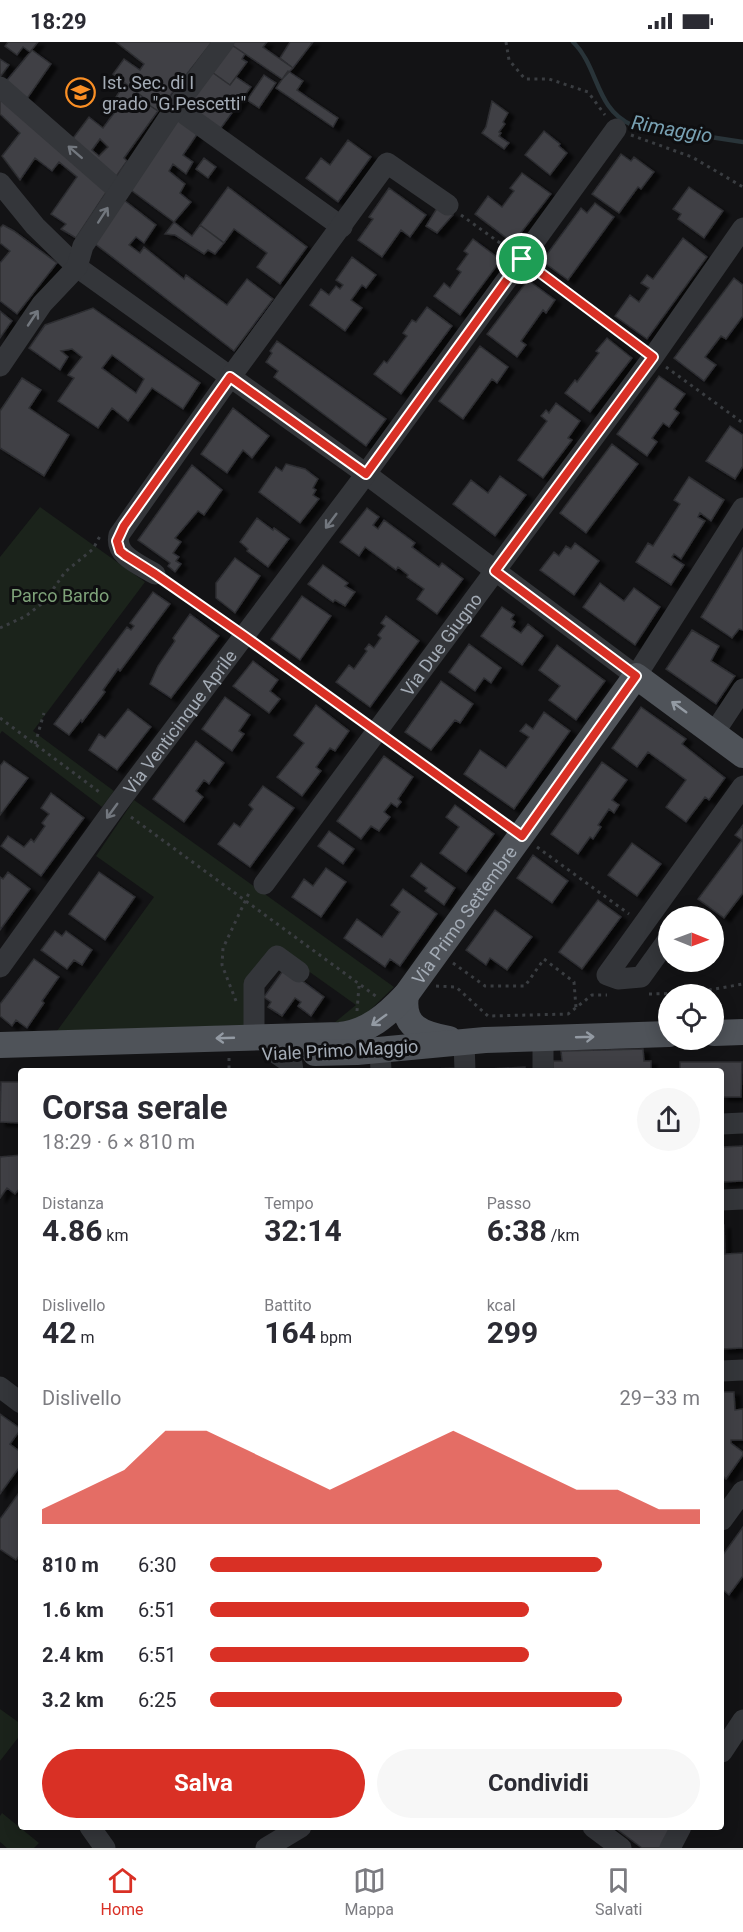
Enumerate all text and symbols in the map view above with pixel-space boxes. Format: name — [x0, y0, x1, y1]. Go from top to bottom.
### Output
text: 18:29 — [30, 9, 87, 34]
place label: Ist. Sec. di I grado "G.Pescetti" — [102, 72, 246, 114]
school or university icon: Ist. Sec. di I grado "G.Pescetti" — [65, 76, 97, 108]
water label: Rimaggio — [630, 110, 714, 148]
one-way arrow — [68, 145, 83, 159]
one-way arrow — [97, 207, 109, 224]
pin — [496, 233, 547, 284]
icon: arrive — [505, 242, 538, 275]
one-way arrow — [27, 310, 39, 326]
one-way arrow — [325, 513, 338, 529]
park label: Parco Bardo — [11, 585, 109, 606]
street label: Via Due Giugno — [396, 589, 486, 700]
street label: Via Venticinque Aprile — [118, 645, 241, 798]
one-way arrow — [672, 701, 688, 713]
one-way arrow — [106, 802, 119, 818]
street label: Via Primo Settembre — [407, 842, 521, 988]
north arrow — [658, 906, 724, 972]
map controls — [658, 906, 724, 1050]
button: locate — [658, 984, 724, 1050]
one-way arrow — [371, 1013, 387, 1026]
one-way arrow — [575, 1031, 595, 1043]
one-way arrow — [215, 1033, 235, 1044]
street label: Viale Primo Maggio — [261, 1035, 419, 1065]
text: Corsa serale — [42, 1088, 228, 1127]
button: share — [637, 1088, 700, 1151]
text: 18:29 · 6 × 810 m — [42, 1130, 195, 1154]
text: Distanza — [42, 1194, 104, 1213]
text: Tempo — [264, 1194, 314, 1213]
text: Passo — [487, 1194, 531, 1213]
text: 4.86 — [42, 1213, 102, 1248]
text: 32:14 — [264, 1213, 342, 1248]
text: 6:38 — [487, 1213, 547, 1248]
text: km — [102, 1226, 128, 1245]
text: /km — [547, 1226, 579, 1245]
text: Dislivello — [42, 1296, 105, 1315]
text: Battito — [264, 1296, 312, 1315]
text: kcal — [487, 1296, 516, 1315]
text: 42 — [42, 1315, 76, 1350]
text: 164 — [264, 1315, 316, 1350]
text: 299 — [487, 1315, 538, 1350]
text: m — [76, 1328, 94, 1347]
text: bpm — [316, 1328, 352, 1347]
text: Dislivello — [42, 1386, 121, 1410]
text: 29–33 m — [619, 1386, 700, 1410]
text: 810 m — [42, 1553, 99, 1577]
text: 6:30 — [138, 1553, 177, 1577]
text: 1.6 km — [42, 1598, 104, 1622]
text: 6:51 — [138, 1598, 177, 1622]
text: 2.4 km — [42, 1643, 104, 1667]
text: 6:51 — [138, 1643, 177, 1667]
text: 3.2 km — [42, 1688, 104, 1712]
text: 6:25 — [138, 1688, 177, 1712]
button: Salva — [42, 1749, 365, 1818]
button: Condividi — [377, 1749, 700, 1818]
tab: Home — [101, 1864, 144, 1919]
tab: Mappa — [345, 1864, 394, 1919]
tab: Salvati — [595, 1864, 642, 1919]

